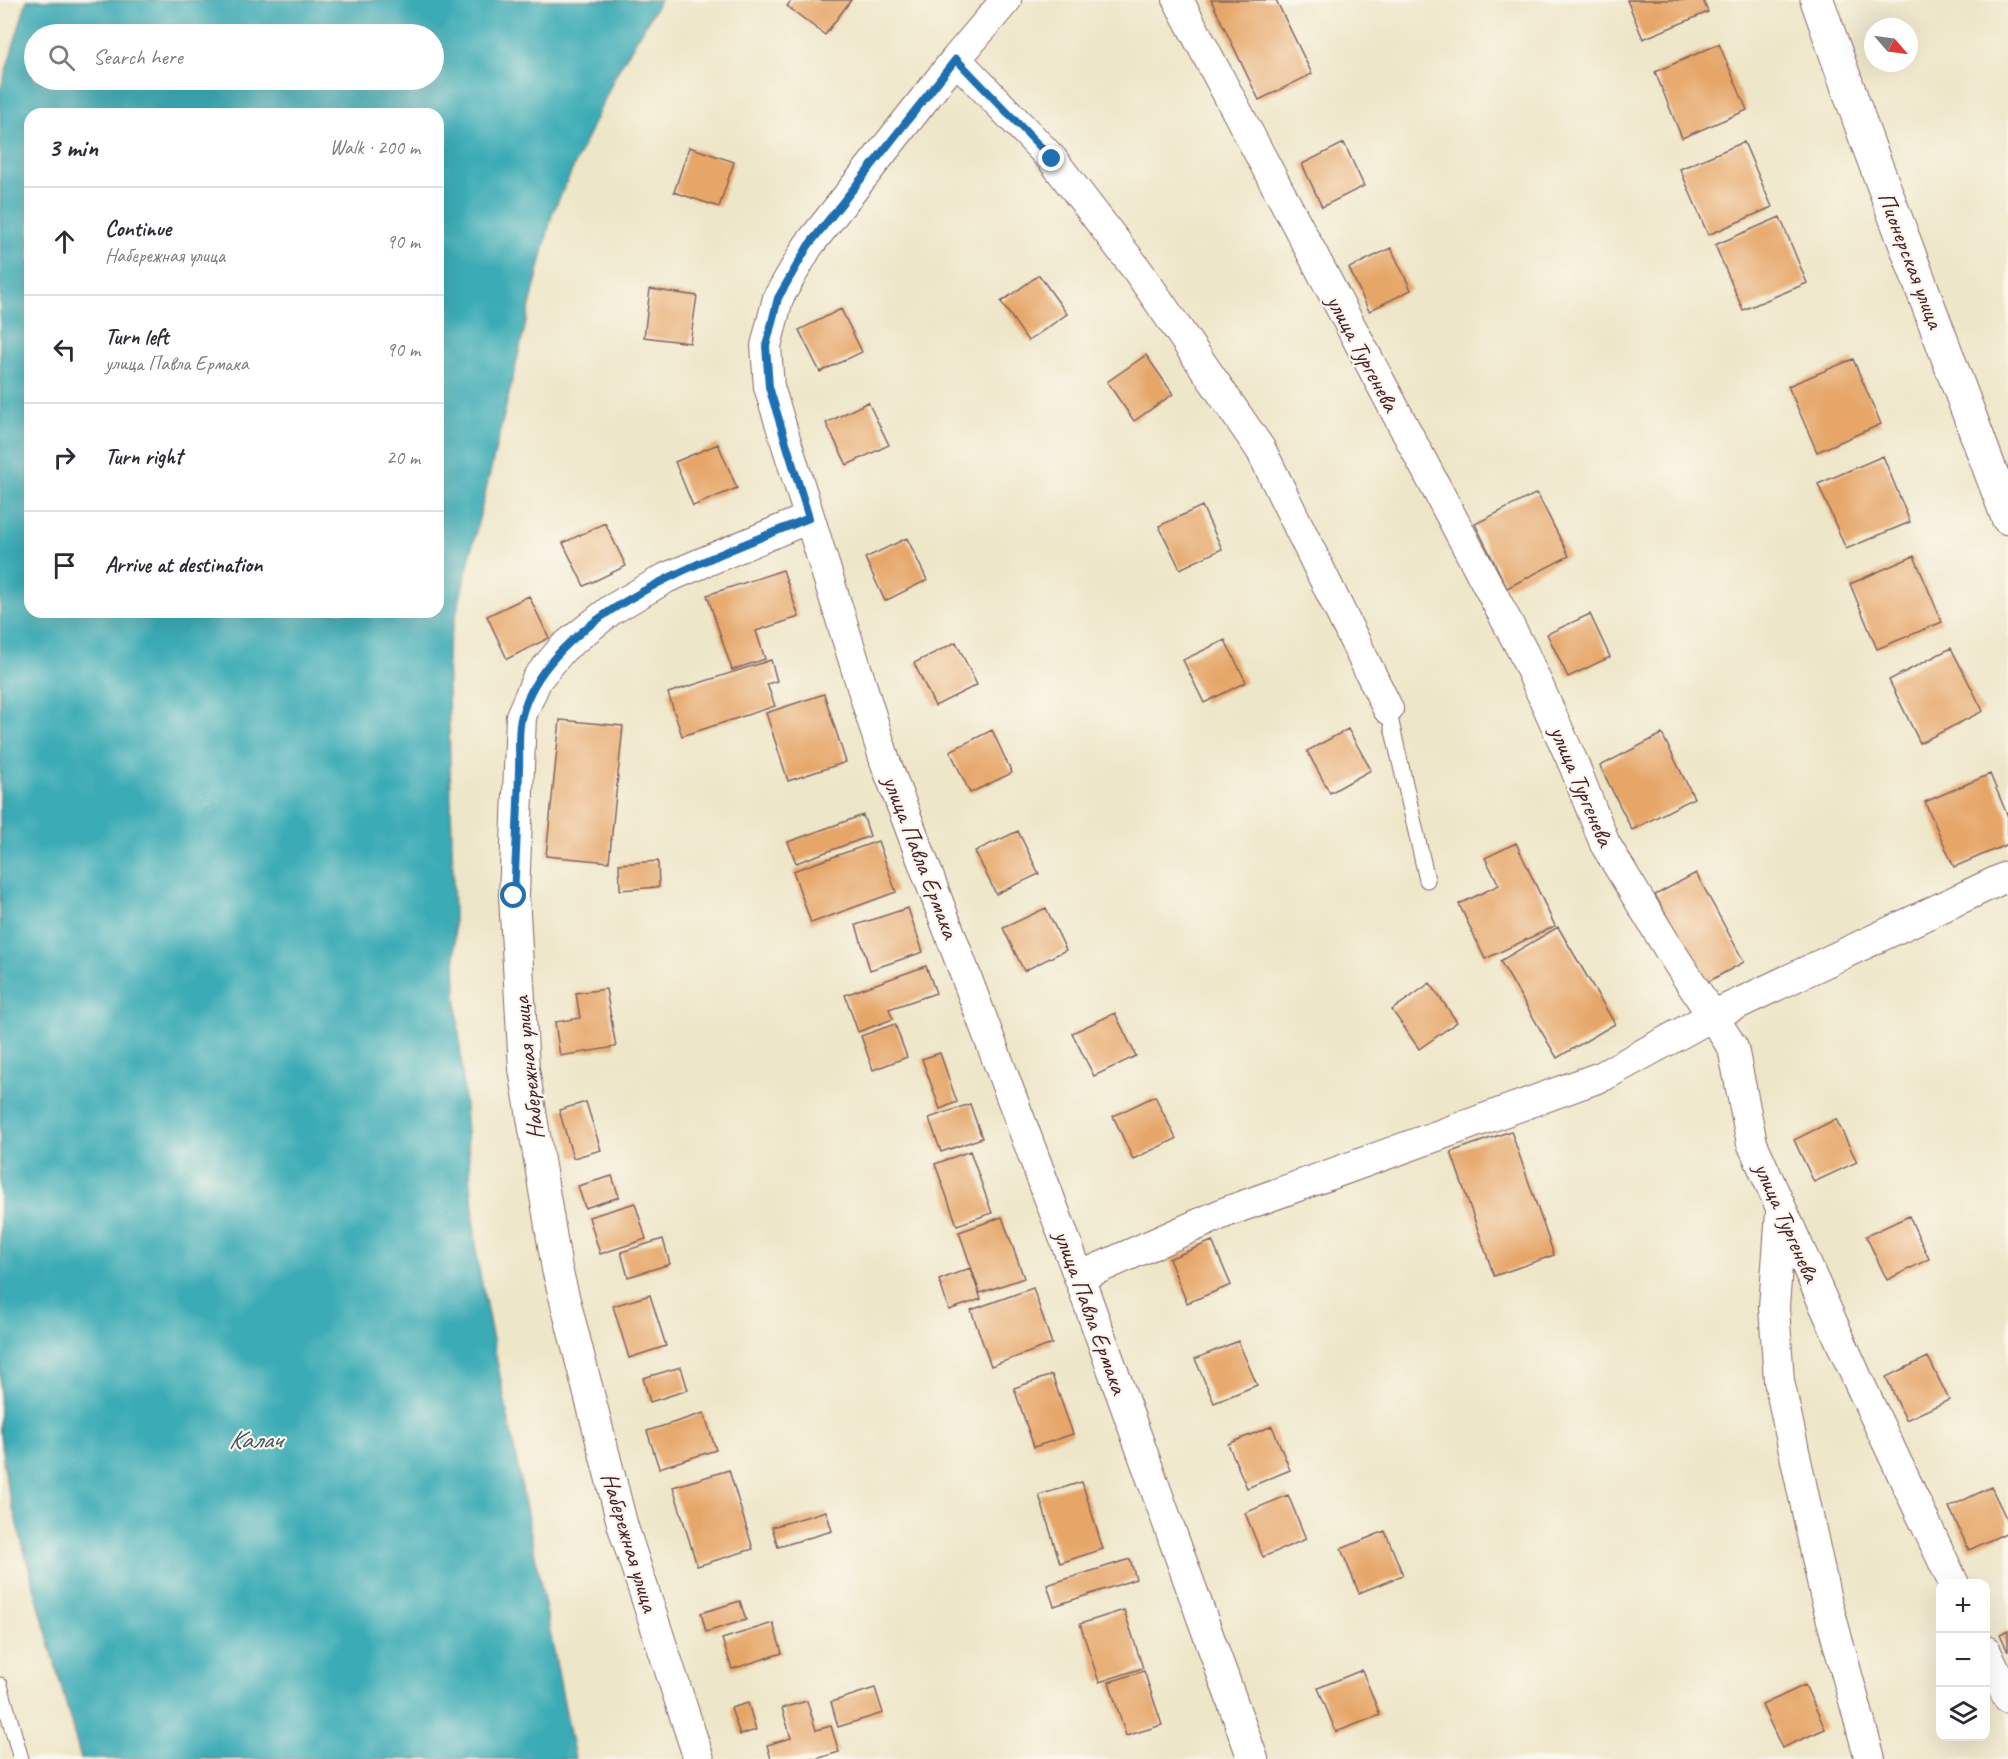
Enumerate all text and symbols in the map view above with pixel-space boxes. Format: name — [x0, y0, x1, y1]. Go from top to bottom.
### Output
north arrow — [1864, 18, 1918, 72]
search box — [24, 24, 444, 90]
icon: search — [45, 41, 78, 74]
text: Search here — [93, 43, 183, 71]
text: 3 min — [48, 131, 98, 164]
text: Walk · 200 m — [330, 135, 420, 160]
route end — [1038, 145, 1064, 171]
street label: Пионерская улица — [1871, 188, 1951, 334]
text: Continue — [105, 215, 171, 243]
icon: ahead — [48, 225, 81, 258]
text: 90 m — [386, 229, 420, 254]
text: Набережная улица — [105, 243, 225, 268]
street label: улица Тургенева — [1319, 288, 1407, 418]
text: Turn left — [105, 323, 169, 351]
icon: left — [48, 333, 81, 366]
text: 90 m — [386, 337, 420, 362]
text: улица Павла Ермака — [105, 351, 248, 376]
icon: right — [48, 441, 81, 474]
text: Turn right — [105, 443, 182, 471]
text: 20 m — [386, 445, 420, 470]
icon: arrive — [48, 549, 81, 582]
text: Arrive at destination — [105, 551, 262, 579]
street label: улица Тургенева — [1542, 719, 1621, 852]
street label: улица Павла Ермака — [875, 769, 966, 944]
route start — [500, 882, 526, 908]
street label: Набережная улица — [505, 993, 550, 1141]
street label: улица Тургенева — [1746, 1156, 1827, 1288]
street label: улица Павла Ермака — [1047, 1224, 1135, 1399]
water label: Калач — [228, 1423, 286, 1456]
street label: Набережная улица — [595, 1469, 666, 1617]
map controls — [1936, 1579, 1990, 1741]
button: + — [1936, 1579, 1990, 1633]
button: − — [1936, 1633, 1990, 1687]
button: layers — [1936, 1687, 1990, 1741]

